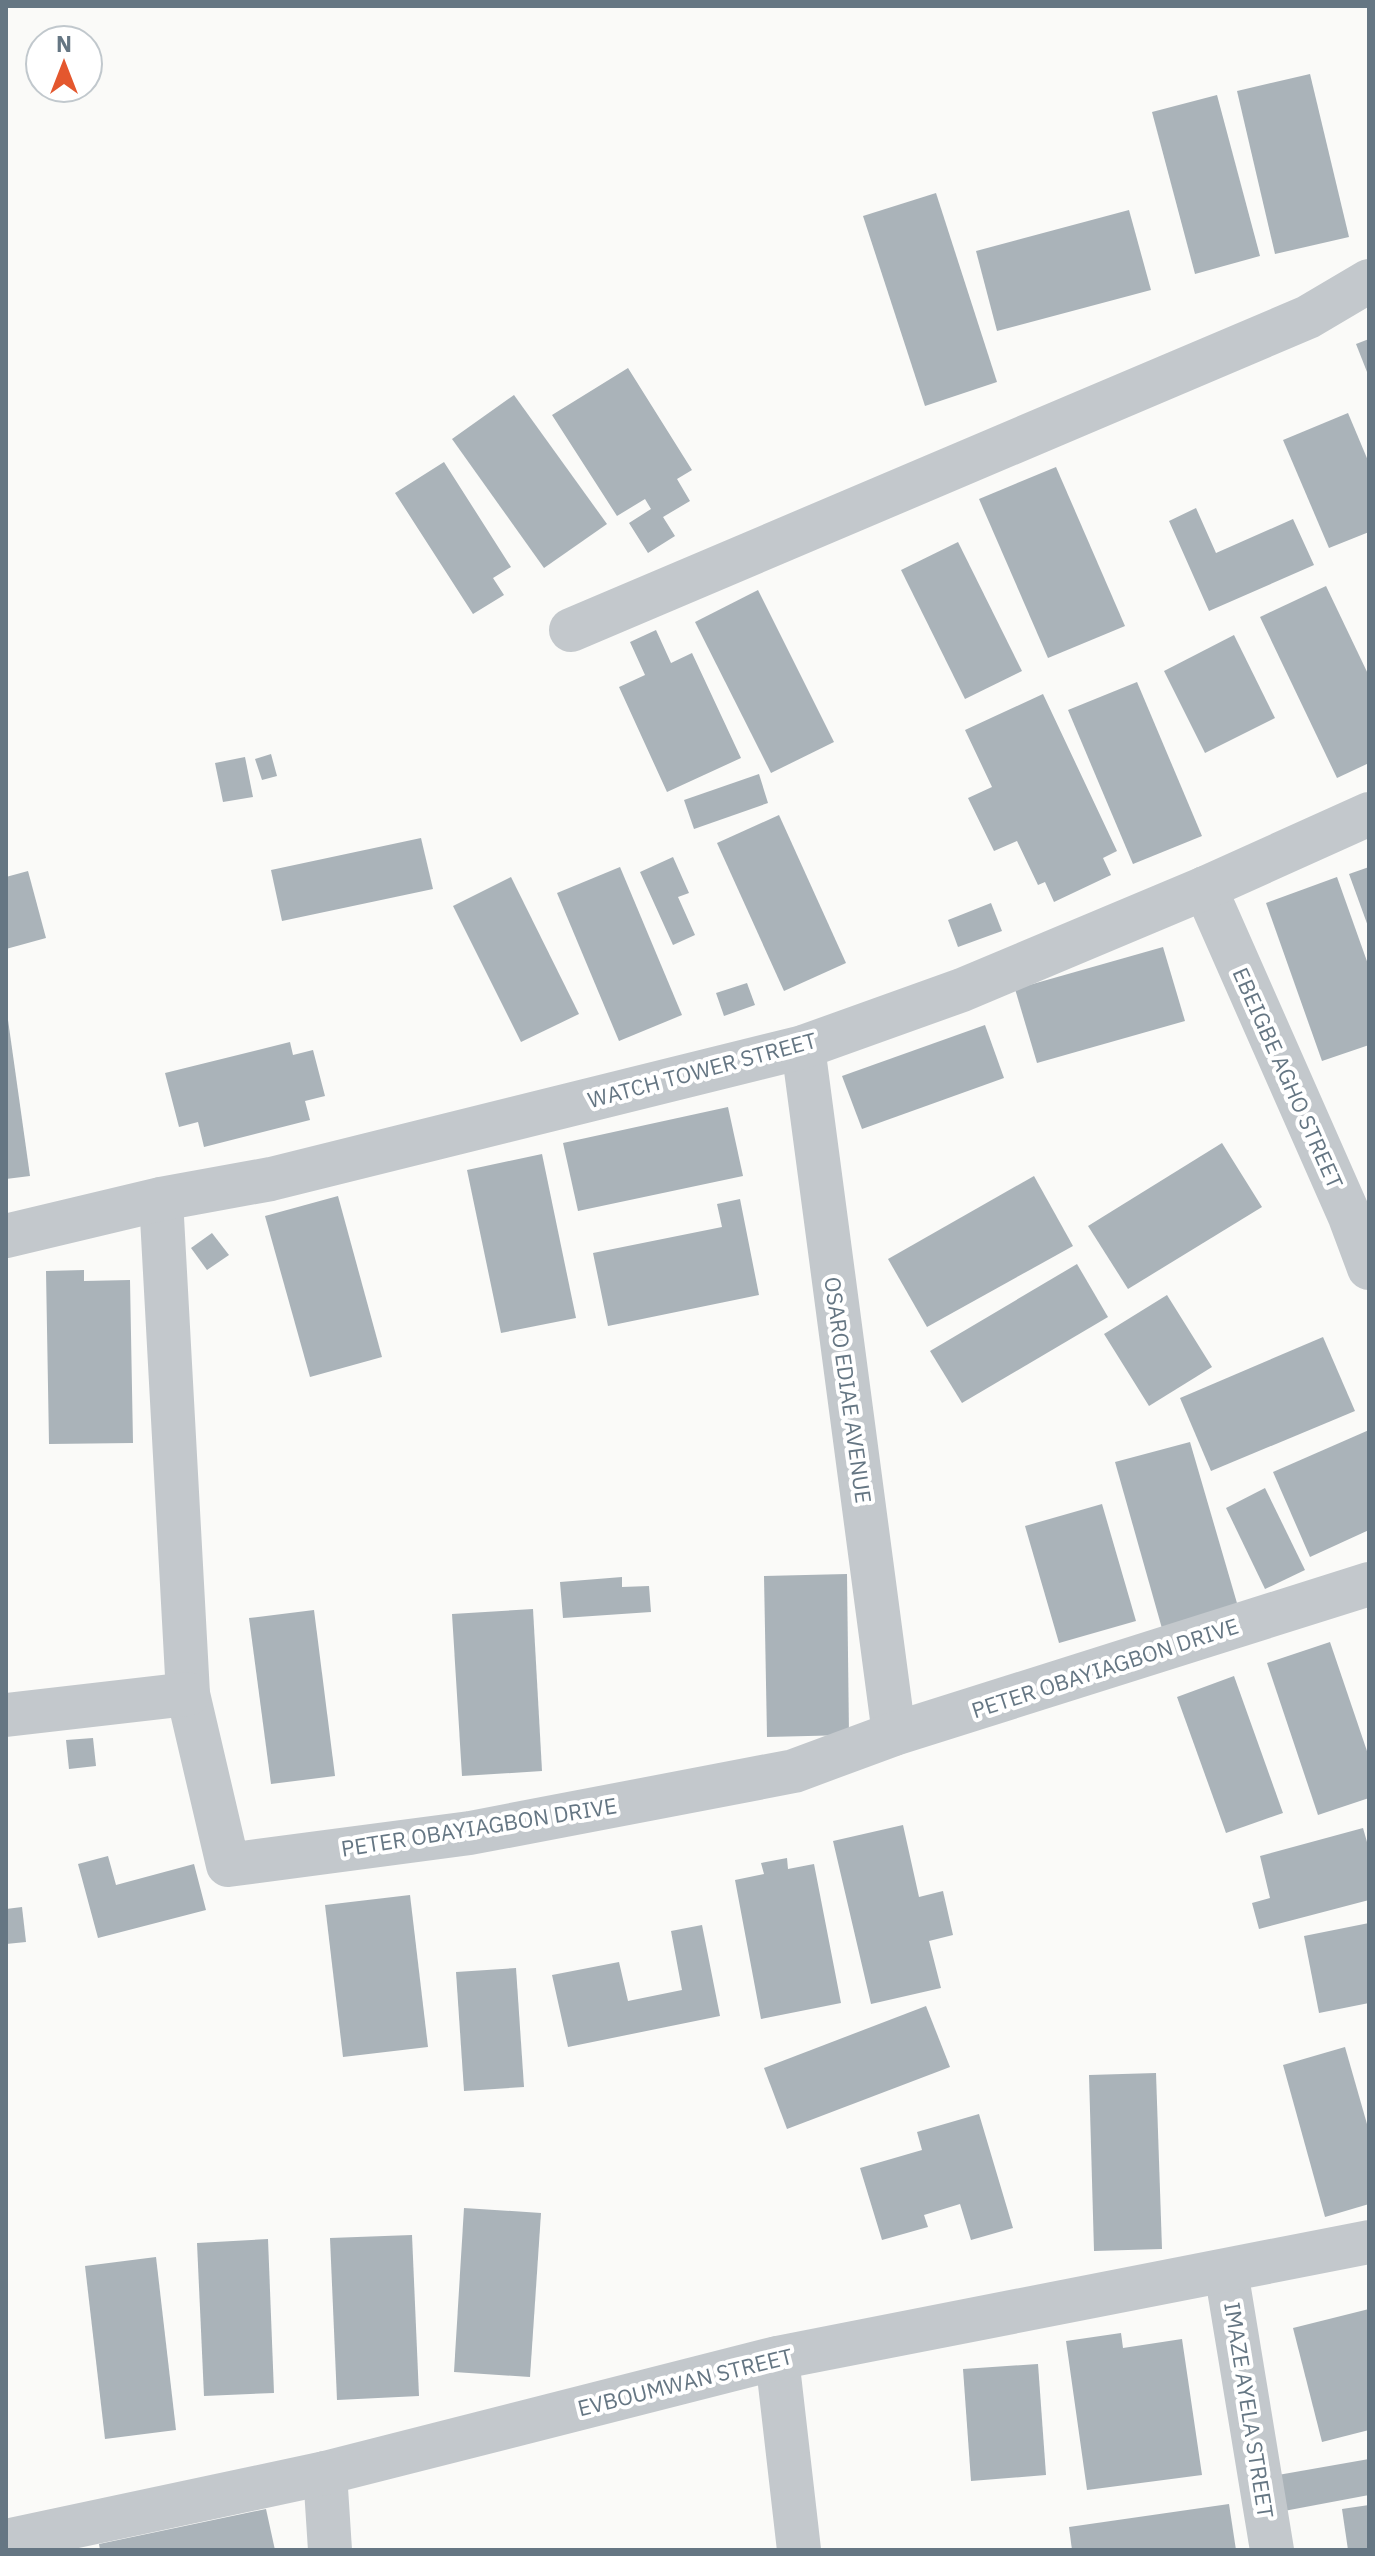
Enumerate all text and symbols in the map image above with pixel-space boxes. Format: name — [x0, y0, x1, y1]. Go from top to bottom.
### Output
north arrow — [24, 24, 104, 104]
text: N — [56, 29, 72, 58]
street label: EBEIGBE AGHO STREET — [1227, 963, 1351, 1193]
street label: WATCH TOWER STREET — [584, 1025, 820, 1114]
street label: OSARO EDIAE AVENUE — [818, 1275, 879, 1505]
street label: PETER OBAYIAGBON DRIVE — [968, 1611, 1242, 1724]
street label: PETER OBAYIAGBON DRIVE — [339, 1790, 619, 1863]
street label: IMAZE AYELA STREET — [1218, 2300, 1281, 2520]
street label: EVBOUMWAN STREET — [574, 2341, 796, 2422]

